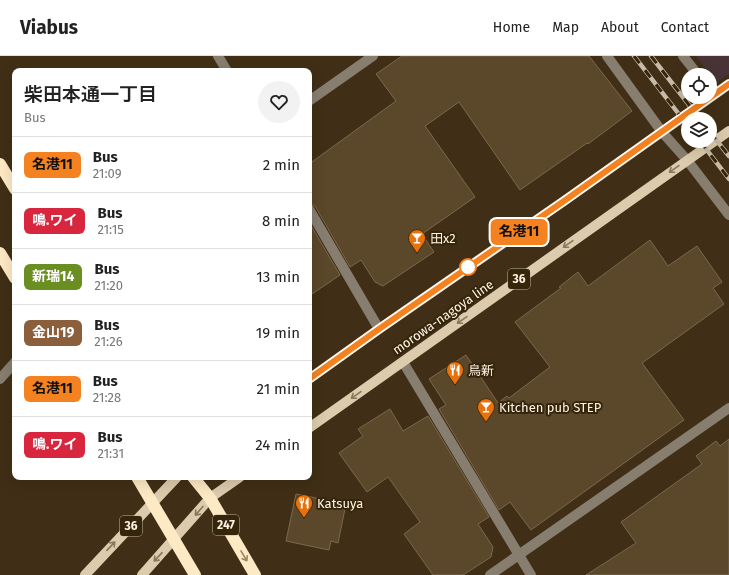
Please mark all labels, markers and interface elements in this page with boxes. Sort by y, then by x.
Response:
text: Viabus [20,16,78,39]
text: Home [493,19,530,36]
text: Map [552,19,579,36]
text: About [601,19,639,36]
text: Contact [661,19,709,36]
map controls [681,68,717,148]
button: locate [681,68,717,104]
button: heart [258,81,300,123]
text: 柴田本通一丁目 [24,83,157,106]
text: Bus [24,110,46,125]
button: layers [681,112,717,148]
text: Bus [93,148,118,166]
text: 名港11 [32,156,73,173]
text: 2 min [263,156,300,174]
one-way arrow [669,165,680,173]
text: 21:09 [93,166,122,181]
text: Bus [97,204,122,222]
text: 鳴.ワイ [32,212,77,229]
text: 8 min [262,212,300,230]
line badge: 名港11 [491,219,547,245]
text: 21:15 [97,222,124,237]
text: 名港11 [499,223,539,240]
bar icon: 田x2 [407,228,427,253]
place label: 田x2 [430,231,456,246]
one-way arrow [563,240,574,248]
unlabelled marker [459,258,477,276]
text: Bus [94,260,120,278]
text: 新瑞14 [32,268,74,285]
text: 13 min [256,268,300,286]
road number: 36 [508,269,530,289]
street label: morowa-nagoya line [390,276,496,358]
text: 21:20 [94,278,123,293]
one-way arrow [457,315,468,324]
text: Bus [94,316,119,334]
text: 金山19 [32,324,74,341]
text: 19 min [256,324,300,342]
text: 21:26 [94,334,123,349]
restaurant icon: 鳥新 [445,360,465,385]
place label: 鳥新 [468,363,494,378]
text: Bus [93,372,118,390]
text: 名港11 [32,380,73,397]
text: 21 min [257,380,300,398]
text: 21:28 [93,390,121,405]
one-way arrow [351,391,362,399]
bar icon: Kitchen pub STEP [476,397,496,422]
place label: Kitchen pub STEP [499,400,602,415]
text: Bus [97,428,122,446]
text: 鳴.ワイ [32,436,77,453]
text: 24 min [255,436,300,454]
text: 21:31 [97,446,124,461]
restaurant icon: Katsuya [294,493,314,518]
place label: Katsuya [317,496,363,511]
one-way arrow [195,505,204,516]
road number: 247 [213,515,239,535]
road number: 36 [120,516,142,536]
one-way arrow [107,541,116,552]
one-way arrow [241,550,249,562]
one-way arrow [153,552,163,562]

